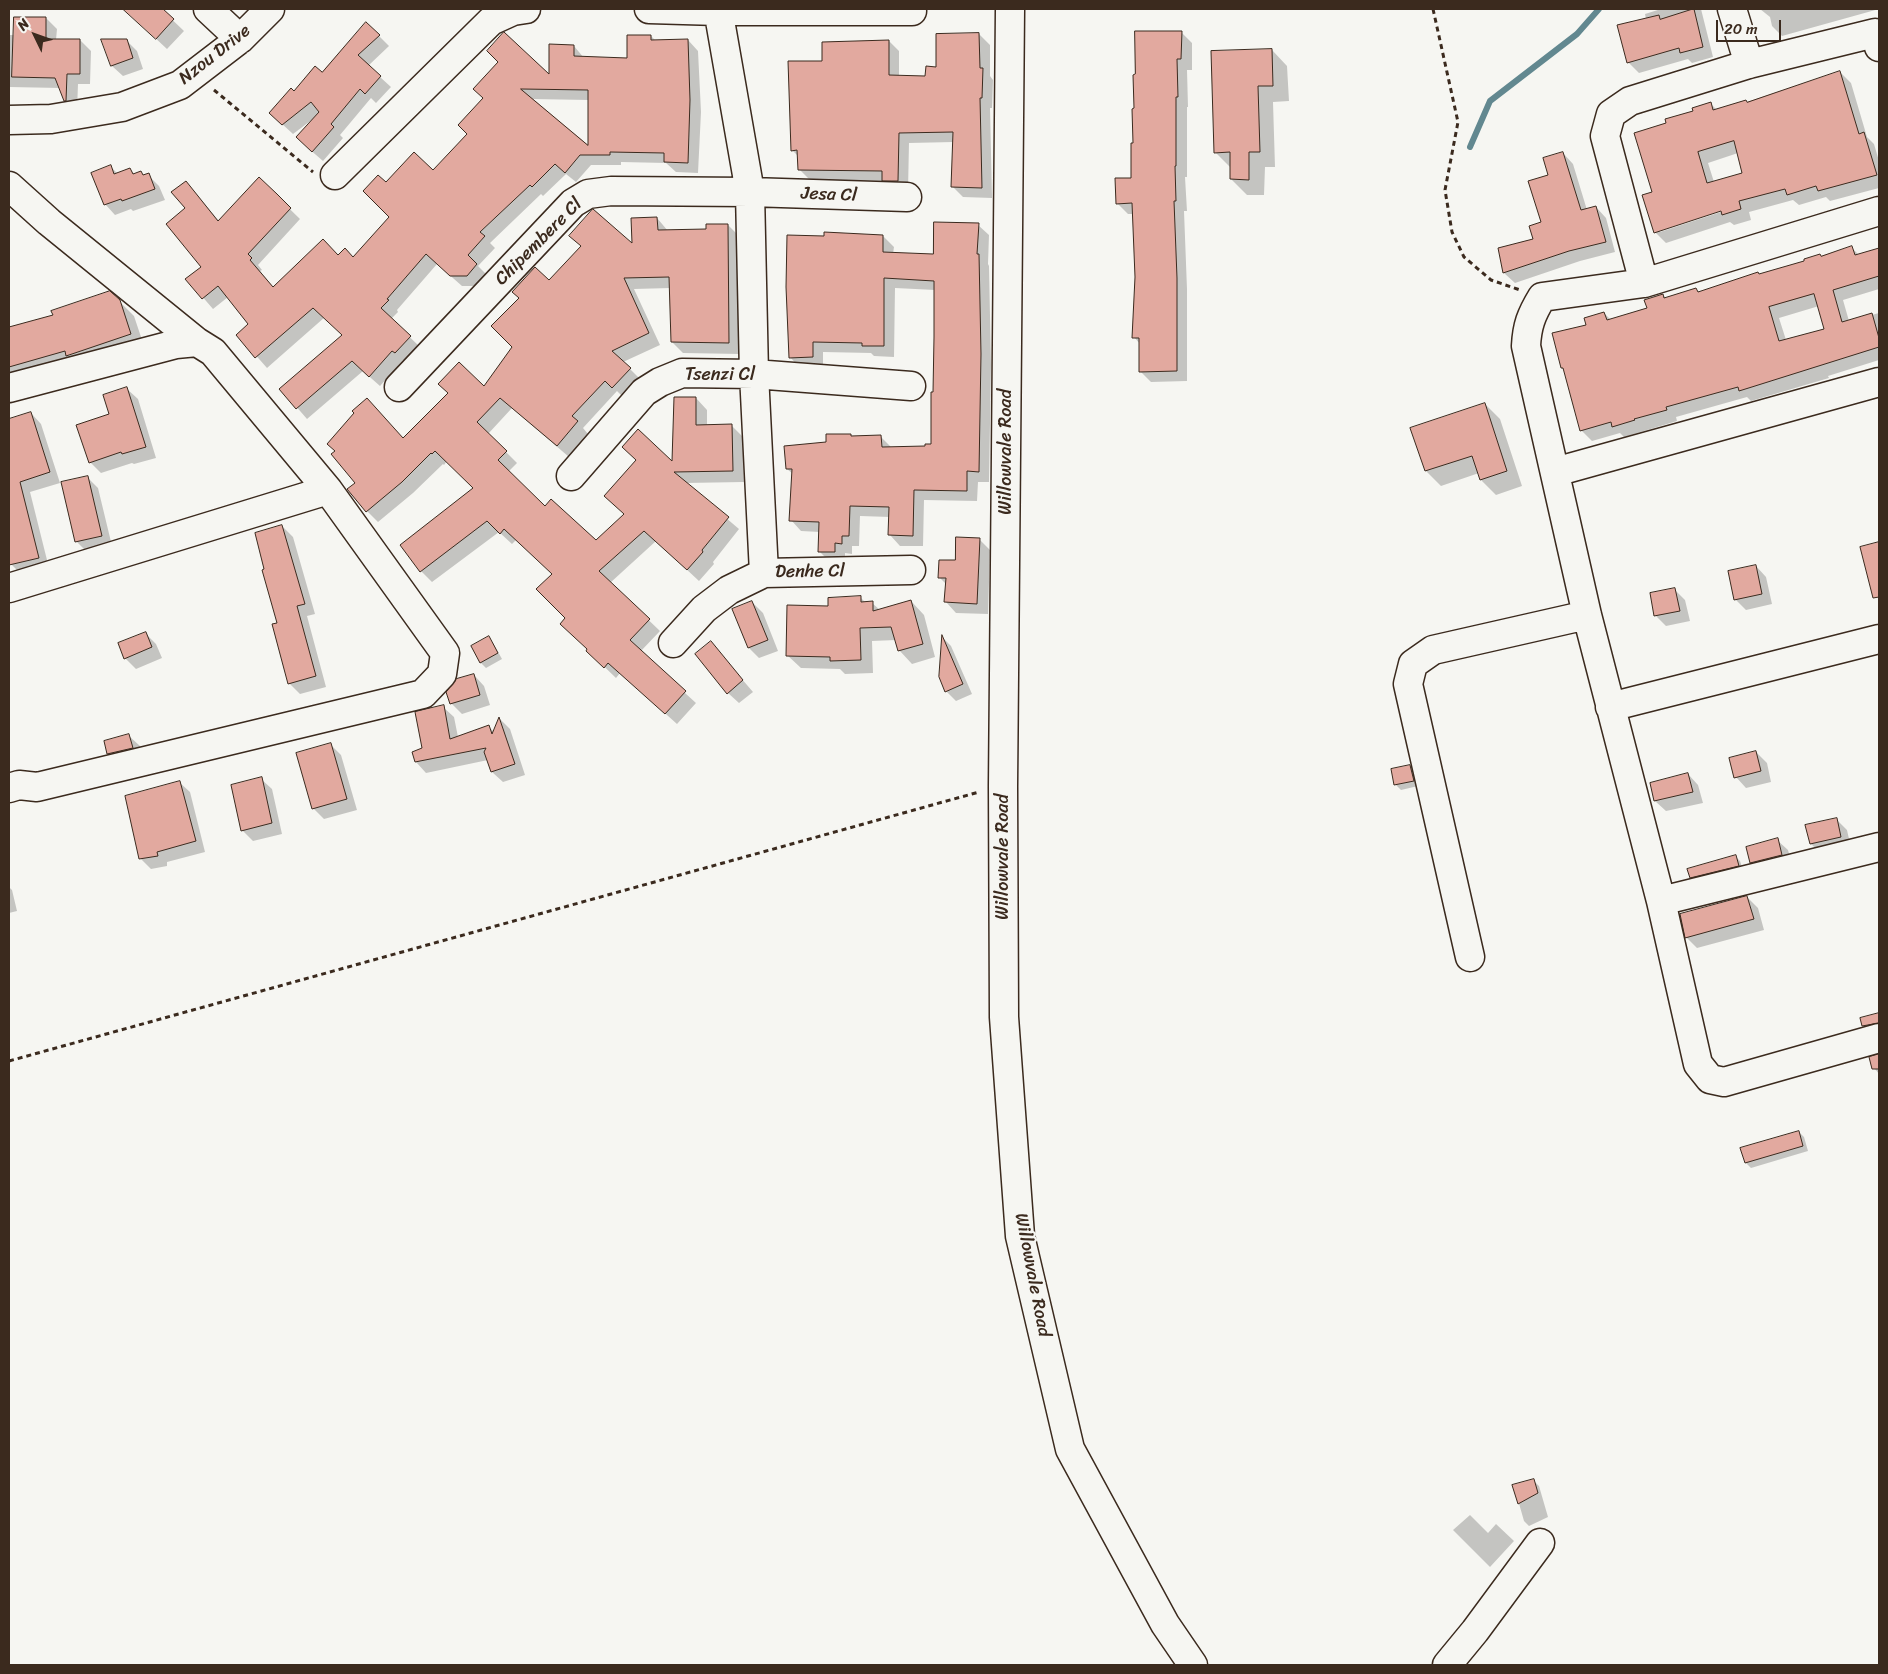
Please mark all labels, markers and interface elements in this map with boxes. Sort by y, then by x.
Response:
north arrow [10,10,60,60]
scale bar [1718,10,1783,42]
text: N [11,13,36,37]
text: 20 m [1724,16,1758,42]
street label: Nzou Drive [175,20,255,90]
street label: Jesa Cl [801,183,857,207]
street label: Chipembere Cl [491,194,587,290]
street label: Tsenzi Cl [685,364,755,386]
street label: Willowvale Road [995,389,1017,515]
street label: Denhe Cl [775,561,845,583]
street label: Willowvale Road [992,794,1014,920]
street label: Willowvale Road [1009,1211,1055,1339]

